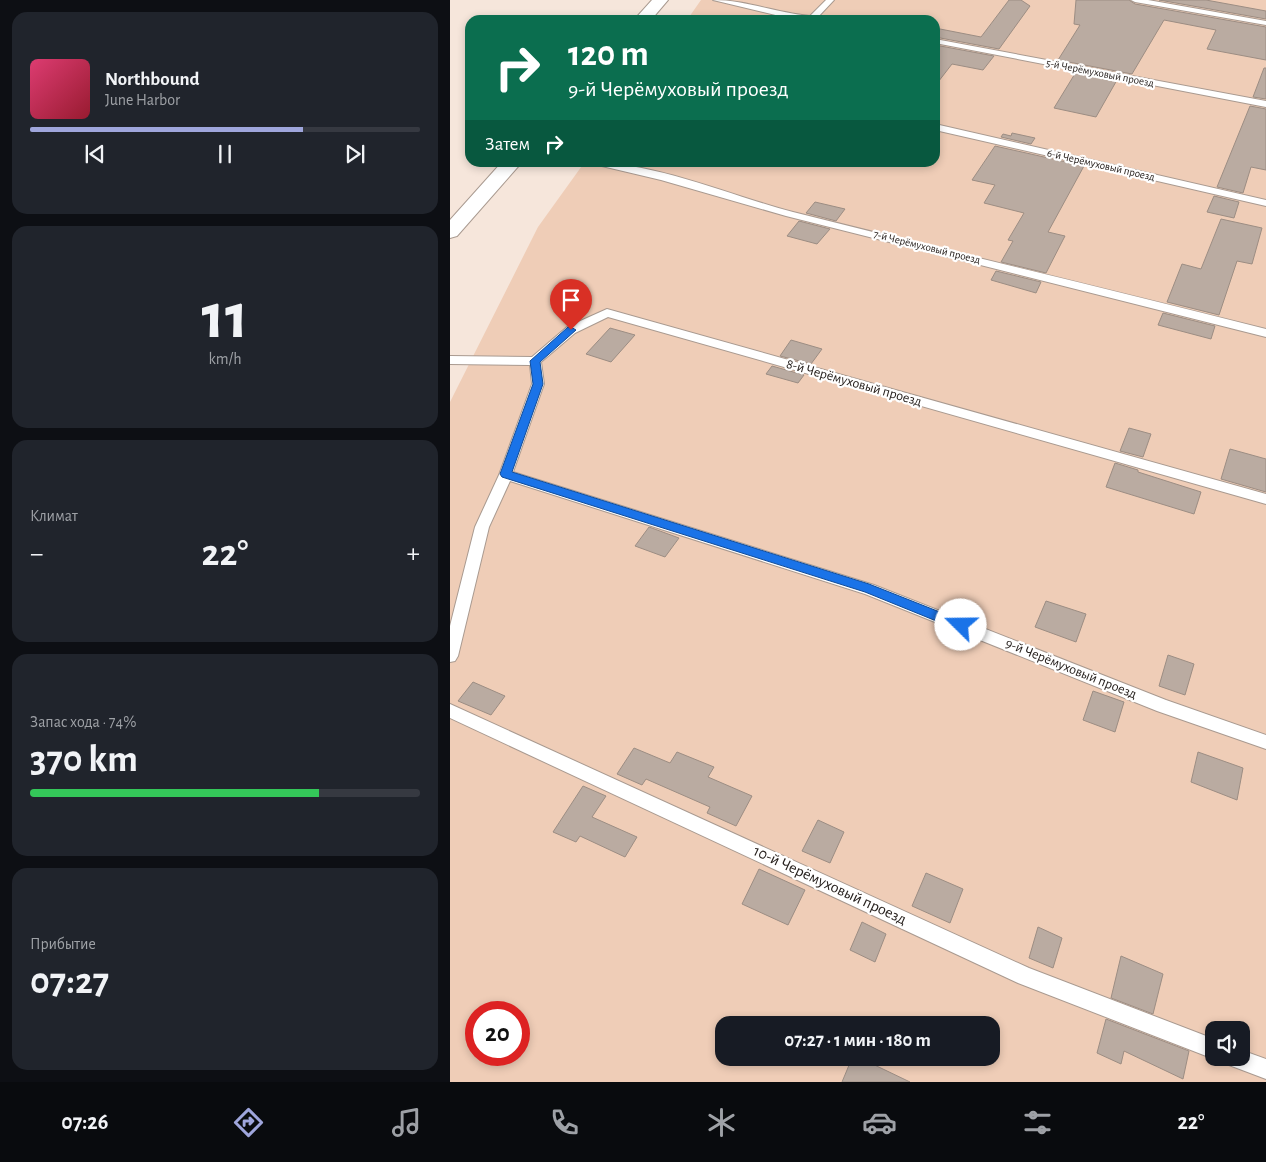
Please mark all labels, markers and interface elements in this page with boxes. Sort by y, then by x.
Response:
icon: right [485,35,550,100]
text: 120 m [568,37,649,72]
street label: 5-й Черёмуховый проезд [1045,57,1155,89]
text: Northbound [105,70,200,89]
text: 9-й Черёмуховый проезд [568,78,789,100]
text: June Harbor [105,92,180,108]
icon: right [540,130,568,158]
text: Затем [485,135,530,154]
icon: previous [81,140,109,168]
icon: pause [211,140,239,168]
icon: next [341,140,369,168]
street label: 6-й Черёмуховый проезд [1046,147,1156,183]
street label: 7-й Черёмуховый проезд [872,228,982,266]
pin [550,279,592,330]
text: 11 [202,285,248,350]
icon: arrive [557,286,585,314]
text: km/h [208,351,242,367]
street label: 8-й Черёмуховый проезд [785,357,923,409]
text: Климат [30,508,78,524]
text: 22° [202,535,248,573]
text: − [30,540,43,568]
text: + [407,540,420,568]
position arrow [934,598,986,650]
street label: 9-й Черёмуховый проезд [1003,636,1139,702]
text: Запас хода · 74% [30,714,136,730]
text: 370 km [30,741,138,779]
street label: 10-й Черёмуховый проезд [751,842,909,928]
text: Прибытие [30,936,96,952]
text: 07:27 [30,963,109,1001]
speed limit sign: 20 [465,1001,530,1066]
map controls [1205,1021,1250,1066]
button: sound [1205,1021,1250,1066]
text: 07:27 · 1 мин · 180 m [784,1031,931,1050]
icon: directions [231,1105,266,1140]
icon: music [389,1105,424,1140]
icon: phone [547,1105,582,1140]
icon: climate [704,1105,739,1140]
icon: car [862,1105,897,1140]
icon: filters [1020,1105,1055,1140]
text: 07:26 [61,1111,108,1133]
text: 22° [1177,1111,1205,1133]

